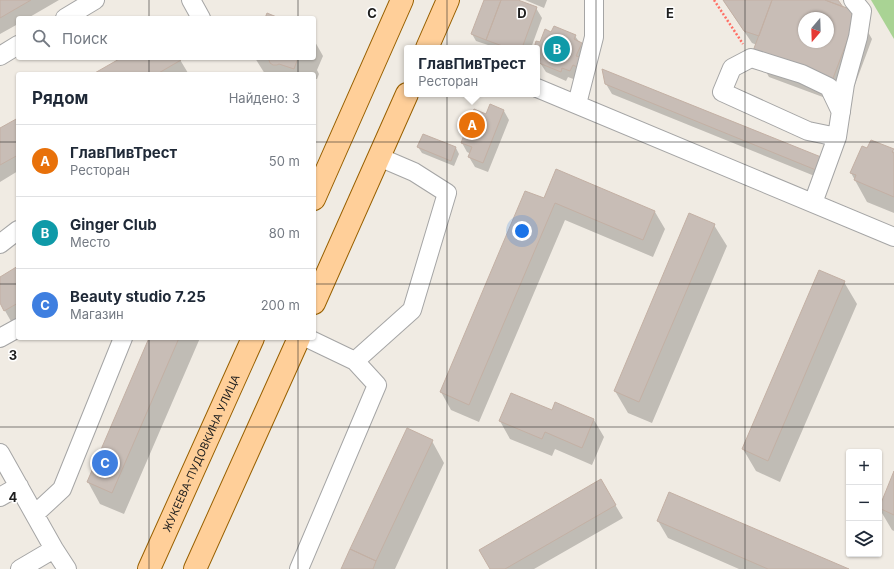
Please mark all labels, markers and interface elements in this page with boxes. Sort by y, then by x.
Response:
text: C [367,5,377,21]
text: D [517,5,527,21]
text: E [666,5,674,21]
north arrow [798,12,834,48]
search box [16,16,316,60]
icon: search [30,27,52,49]
text: Поиск [62,29,108,48]
pin: B [544,34,570,64]
popup [404,45,540,97]
text: ГлавПивТрест [418,54,526,73]
text: Ресторан [418,73,478,89]
text: Рядом [32,88,88,108]
text: Найдено: 3 [229,90,300,106]
pin: A [459,110,485,140]
text: ГлавПивТрест [70,143,177,162]
text: A [40,153,50,169]
text: 50 m [269,153,300,169]
text: Ресторан [70,162,130,178]
text: Ginger Club [70,215,157,234]
your location [512,221,532,241]
text: B [41,225,49,241]
text: 80 m [269,225,300,241]
text: Место [70,234,110,250]
text: Beauty studio 7.25 [70,287,206,306]
text: C [40,297,50,313]
text: 200 m [261,297,300,313]
text: Магазин [70,306,124,322]
text: 3 [9,347,17,363]
street label: ЖУКЕЕВА-ПУДОВКИНА УЛИЦА [160,372,243,534]
pin: C [92,448,118,478]
map controls [846,449,882,557]
button: + [846,449,882,485]
button: − [846,485,882,521]
text: 4 [9,489,18,505]
button: layers [846,521,882,557]

